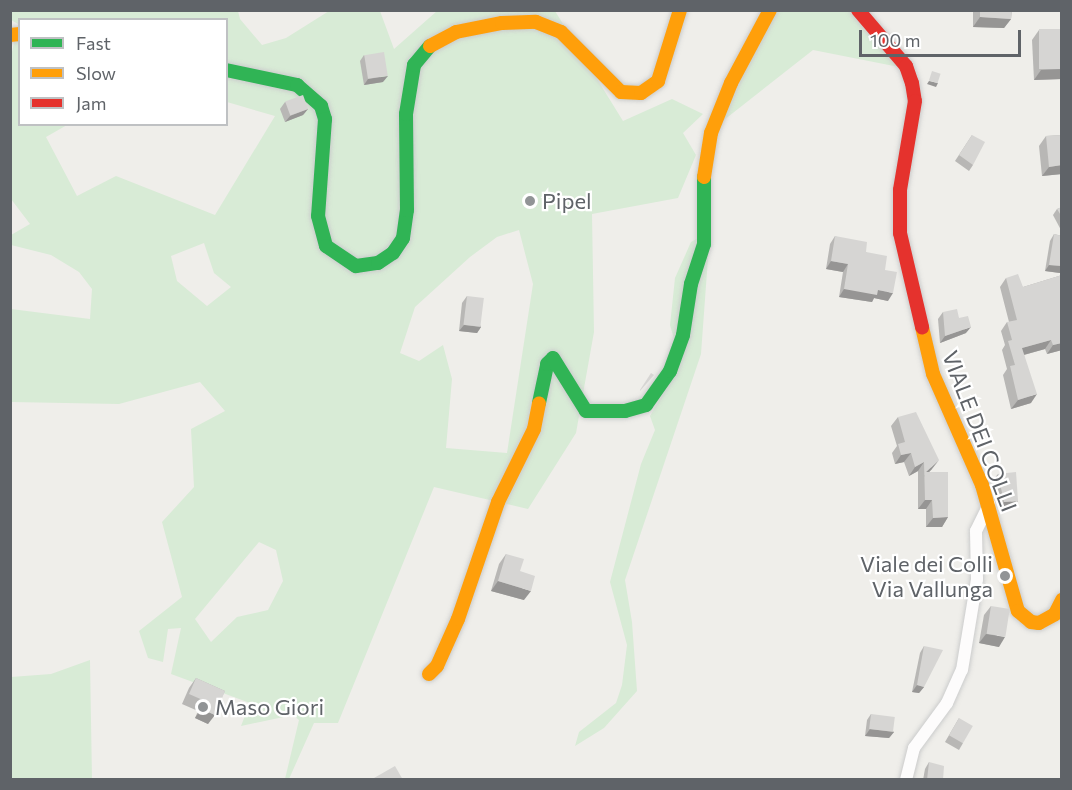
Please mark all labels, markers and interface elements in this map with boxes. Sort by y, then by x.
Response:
legend [18,18,228,126]
scale bar [862,18,1024,56]
text: 100 m [870,29,920,51]
text: Fast [76,32,111,54]
text: Slow [76,62,116,84]
text: Jam [76,92,106,114]
place label: Pipel [542,188,592,214]
marker: Pipel [523,194,537,208]
street label: VIALE DEI COLLI [937,347,1023,515]
place label: Viale dei Colli Via Vallunga [860,550,993,602]
marker: Viale dei Colli Via Vallunga [998,569,1012,583]
place label: Maso Giori [215,694,324,720]
marker: Maso Giori [196,700,210,714]

